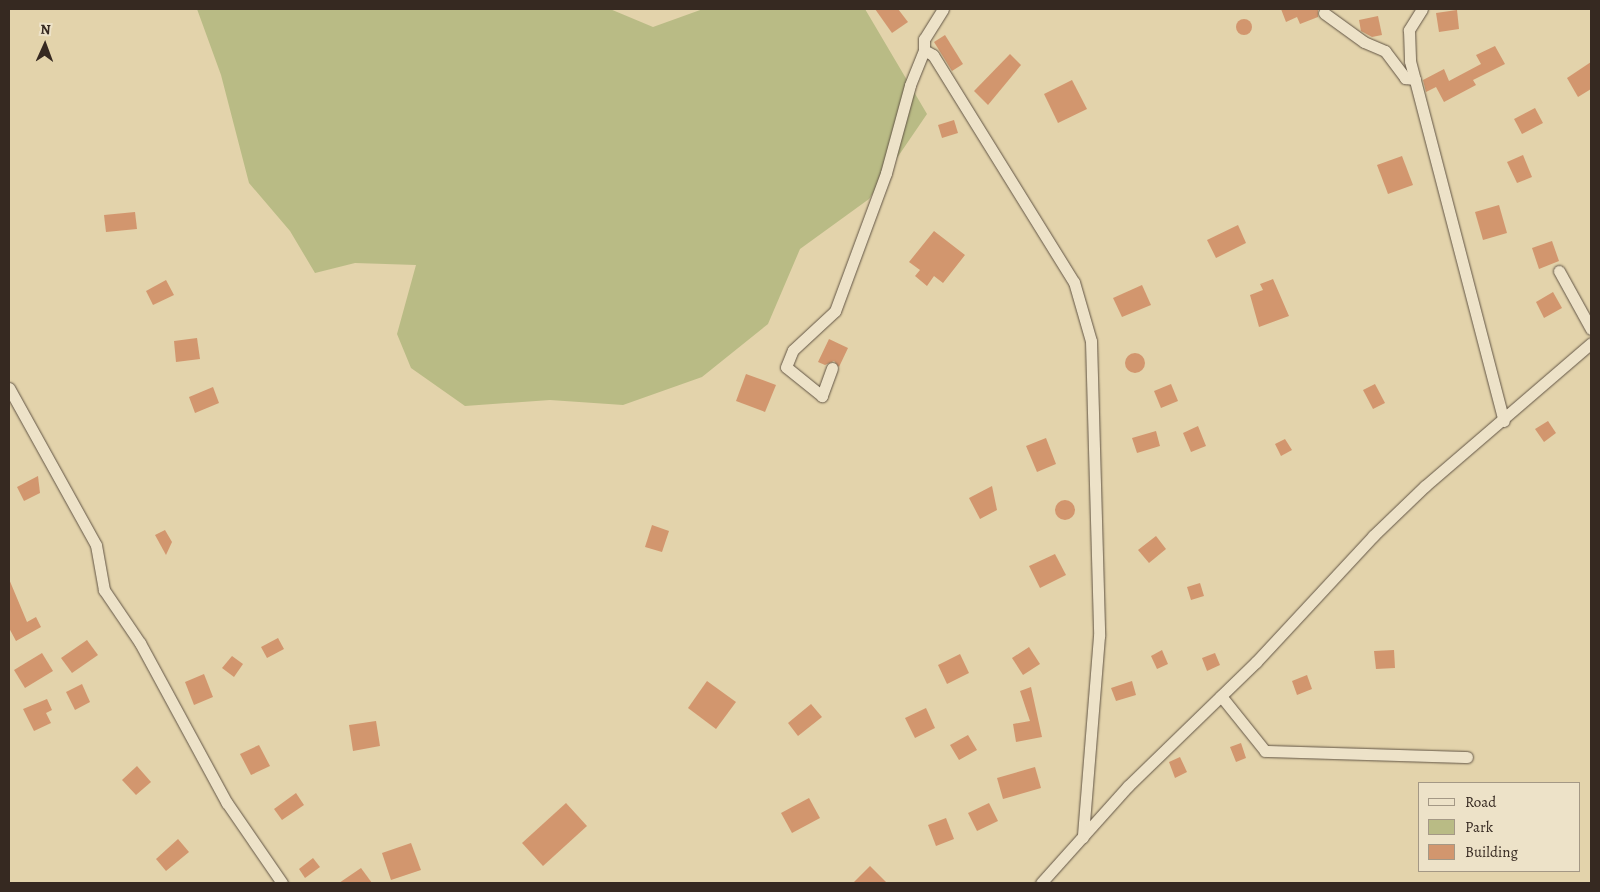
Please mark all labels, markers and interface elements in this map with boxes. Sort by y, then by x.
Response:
north arrow [20,20,70,70]
text: N [40,20,51,39]
legend [1418,782,1580,872]
text: Road [1465,792,1496,812]
text: Park [1465,817,1493,837]
text: Building [1465,842,1518,862]

